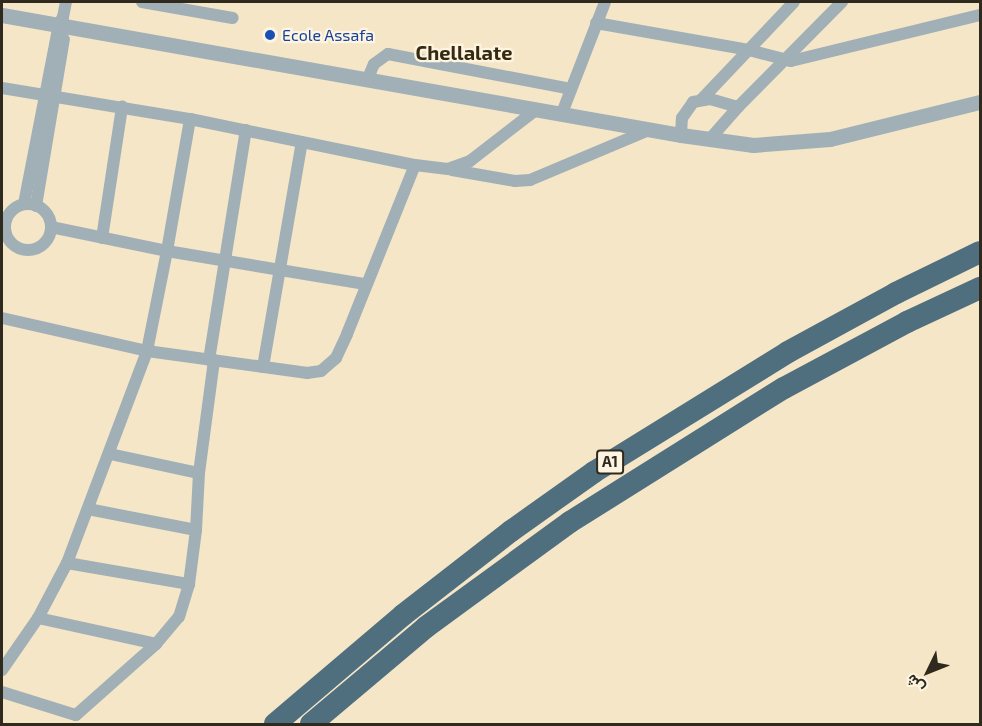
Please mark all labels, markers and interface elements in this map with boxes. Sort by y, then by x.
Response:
place label: Ecole Assafa [282,25,375,45]
marker: Ecole Assafa [263,28,277,42]
district label: Chellalate [415,40,513,64]
road number: A1 [595,450,625,474]
north arrow [898,642,958,702]
text: ش [901,671,928,698]

